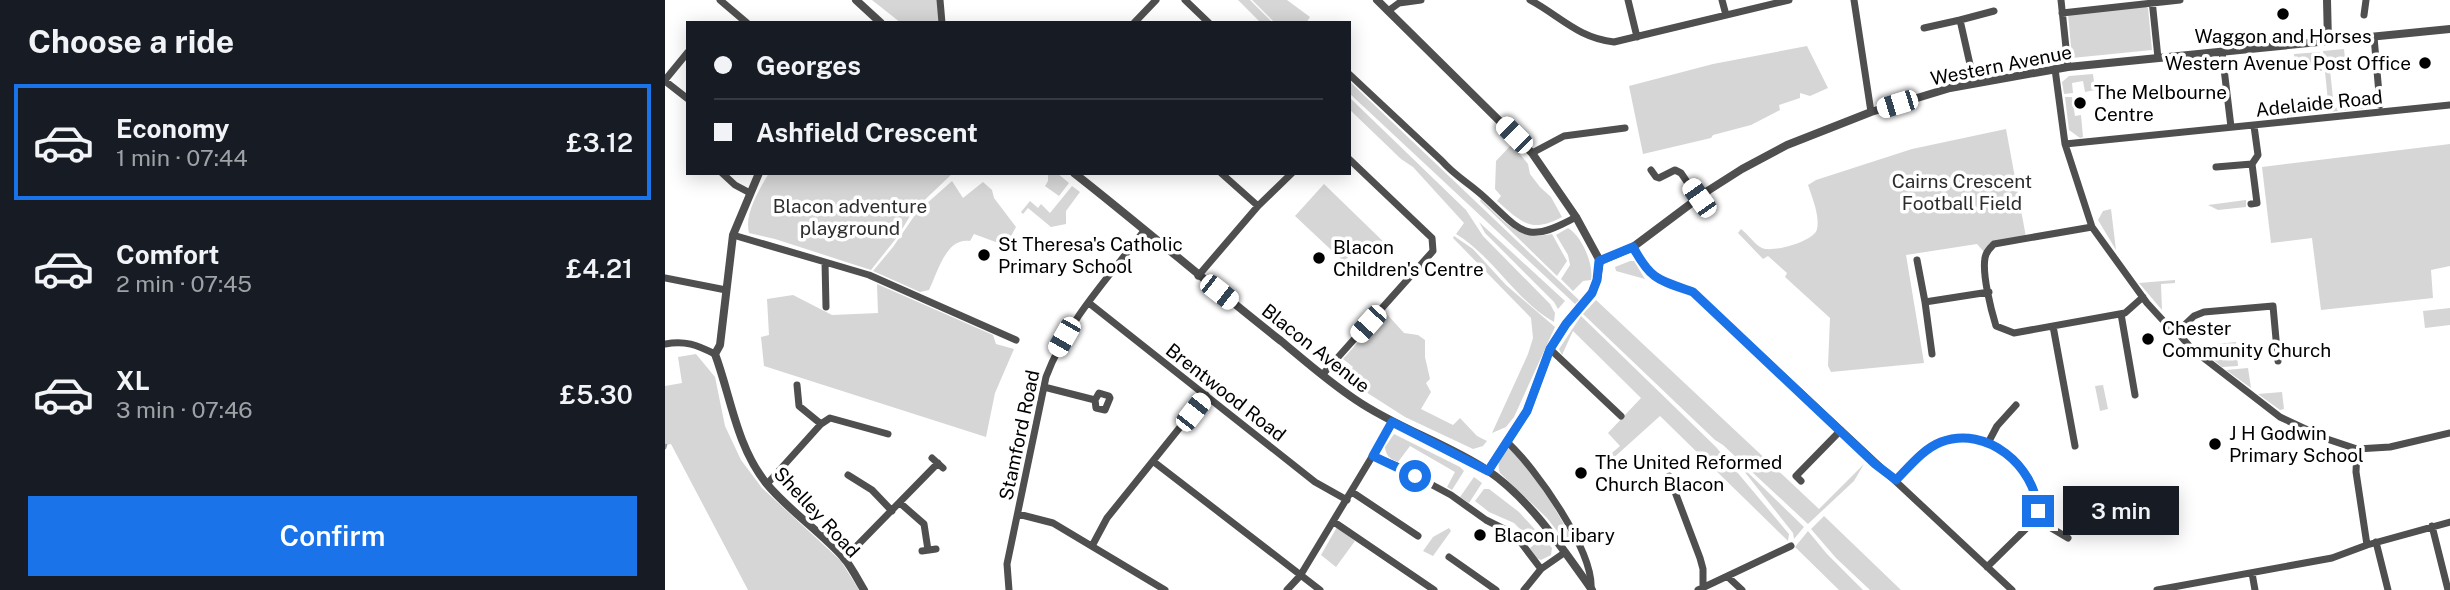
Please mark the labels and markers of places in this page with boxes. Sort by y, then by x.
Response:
marker: Waggon and Horses [2275,6,2291,22]
place label: Waggon and Horses [2194,25,2372,47]
place label: Western Avenue Post Office [2165,52,2411,74]
marker: Western Avenue Post Office [2417,55,2433,71]
place label: The Melbourne Centre [2094,81,2227,125]
marker: The Melbourne Centre [2072,95,2088,111]
place label: St Theresa's Catholic Primary School [998,233,1183,277]
place label: Blacon Children's Centre [1333,236,1484,280]
marker: St Theresa's Catholic Primary School [976,247,992,263]
marker: Blacon Children's Centre [1311,250,1327,266]
place label: Chester Community Church [2162,317,2331,361]
marker: Chester Community Church [2140,331,2156,347]
place label: J H Godwin Primary School [2229,422,2364,466]
marker: J H Godwin Primary School [2207,436,2223,452]
place label: The United Reformed Church Blacon [1595,451,1782,495]
marker: The United Reformed Church Blacon [1573,465,1589,481]
place label: Blacon Libary [1494,524,1615,546]
marker: Blacon Libary [1472,527,1488,543]

